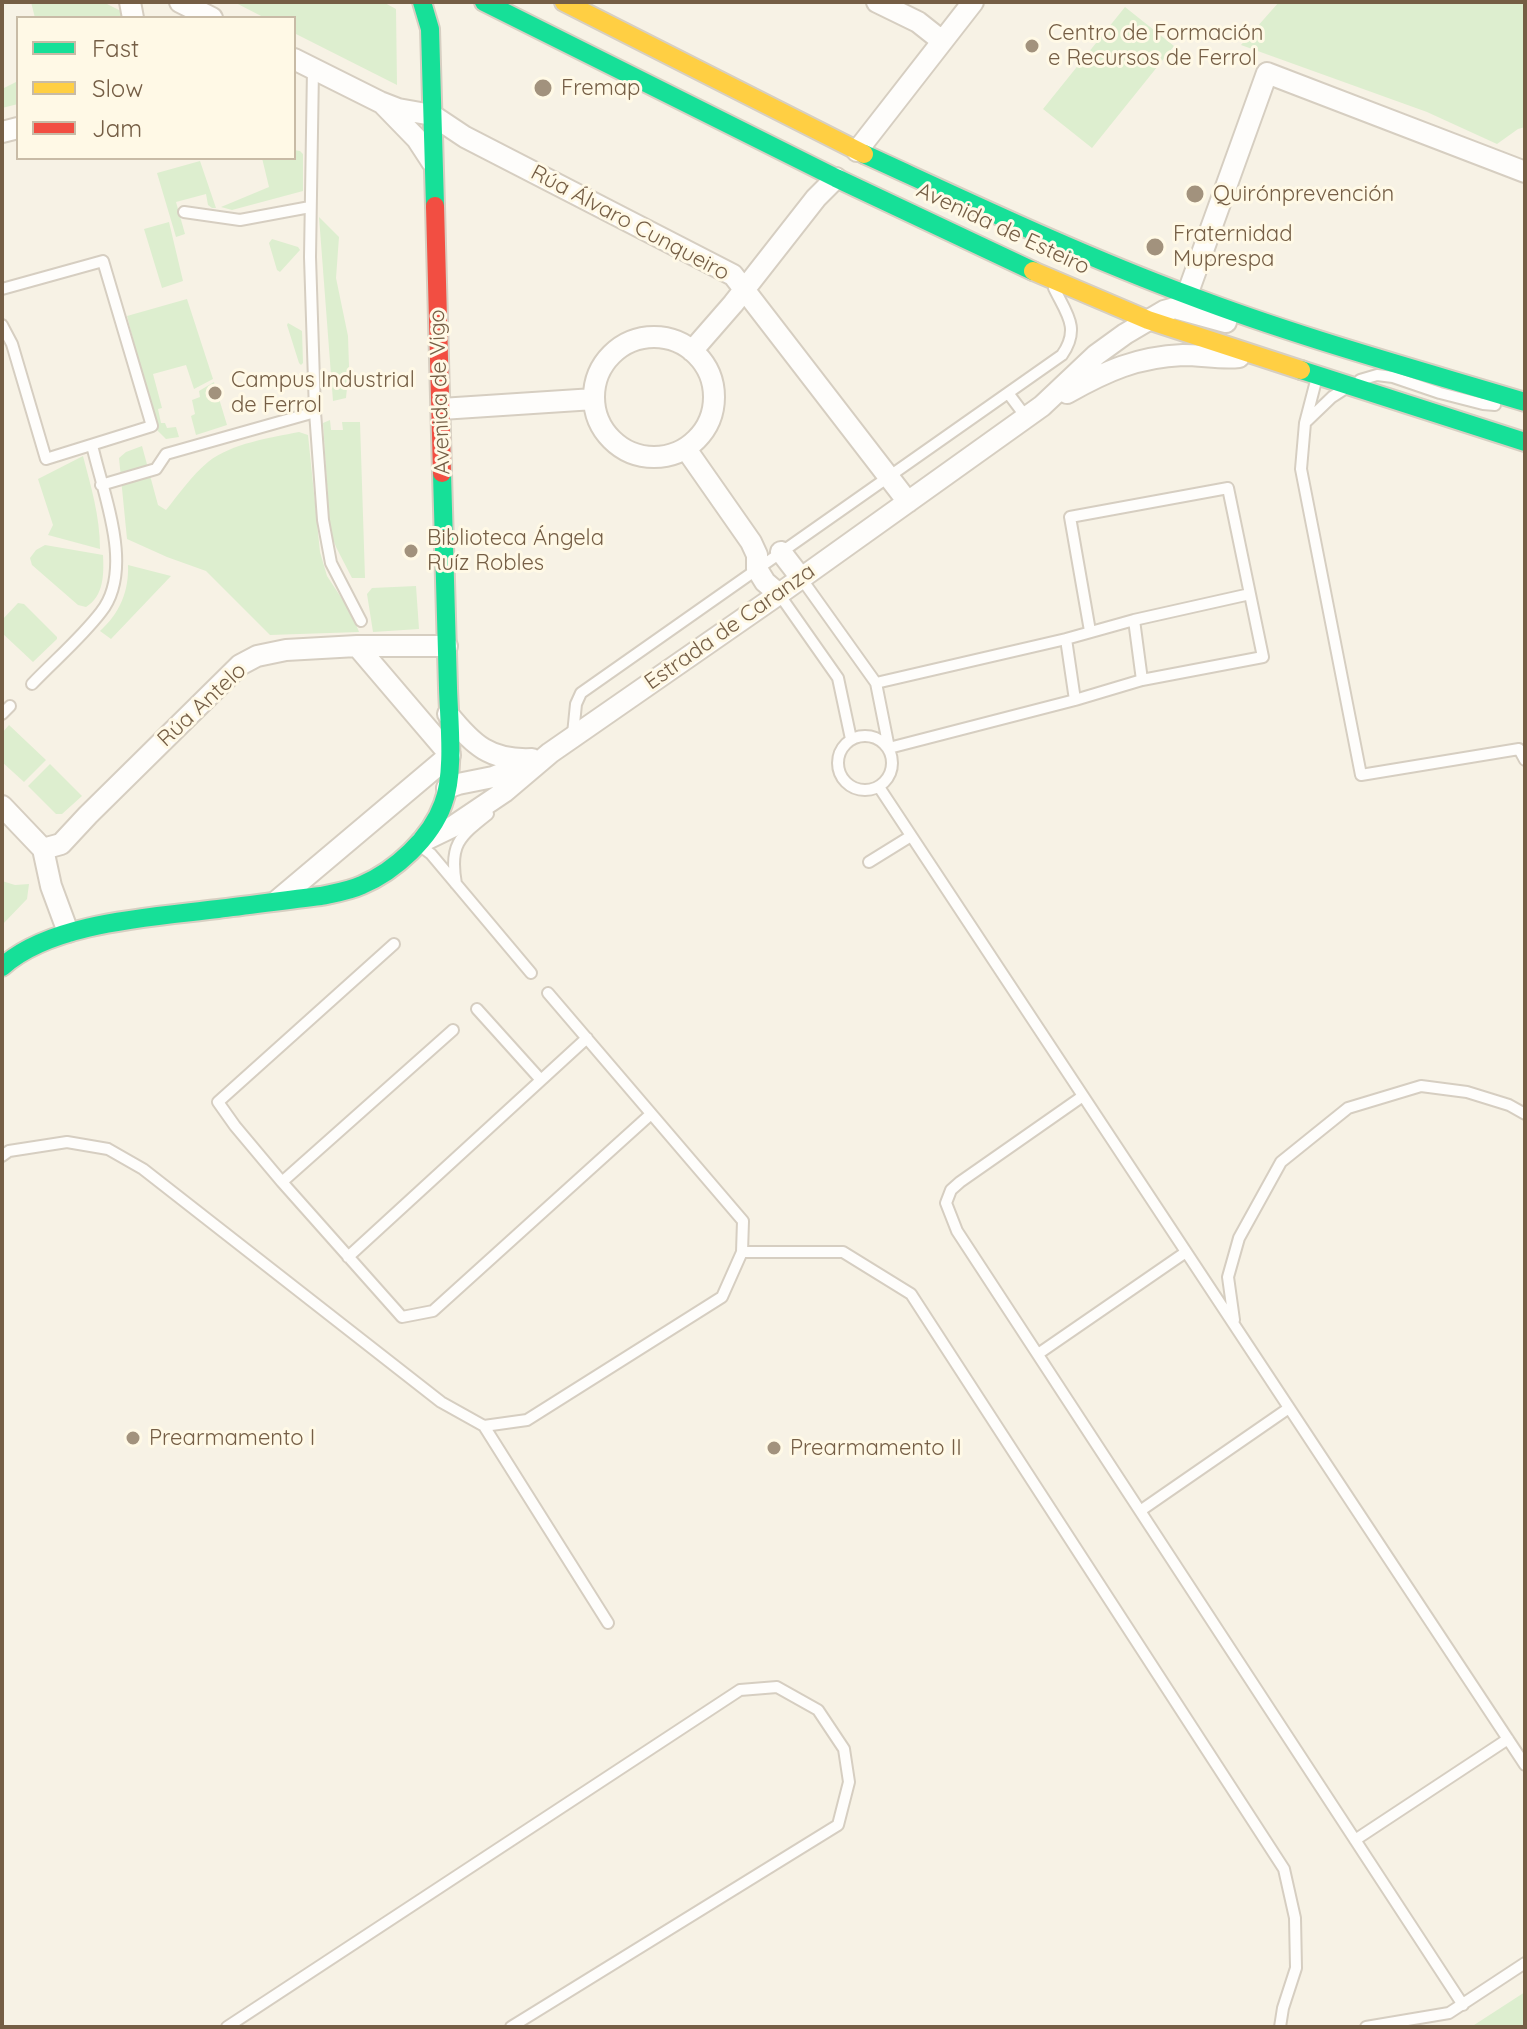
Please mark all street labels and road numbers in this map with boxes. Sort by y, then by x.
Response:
street label: Rúa Álvaro Cunqueiro [526,159,734,287]
street label: Avenida de Esteiro [912,177,1094,281]
street label: Avenida de Vigo [424,309,456,475]
street label: Estrada de Caranza [640,558,820,696]
street label: Rúa Antelo [152,657,252,753]

